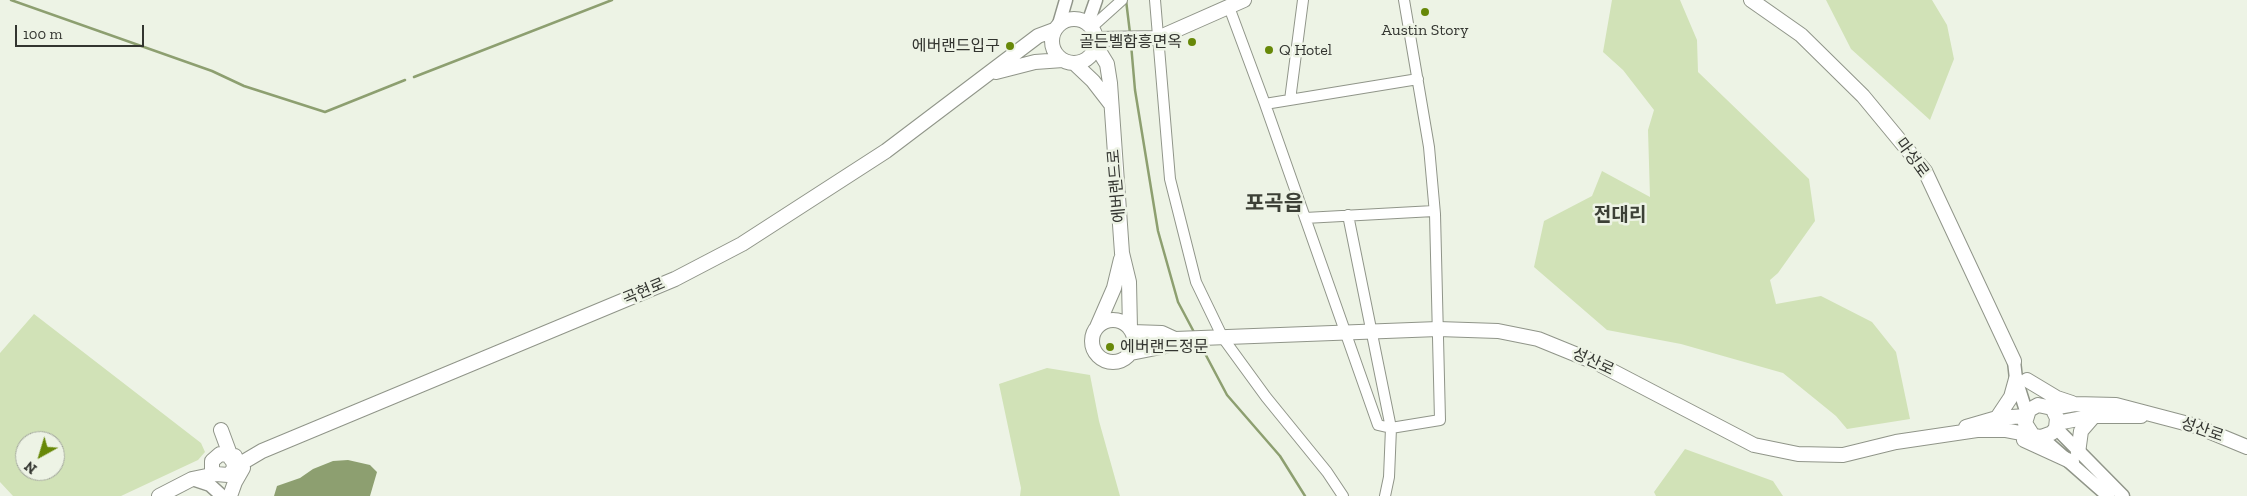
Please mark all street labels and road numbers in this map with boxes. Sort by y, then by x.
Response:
street label: 마성로 [1891,134,1933,182]
street label: 에버랜드로 [1104,149,1130,223]
street label: 곡현로 [620,275,668,309]
street label: 성산로 [1569,344,1617,380]
street label: 성산로 [2178,414,2226,446]

